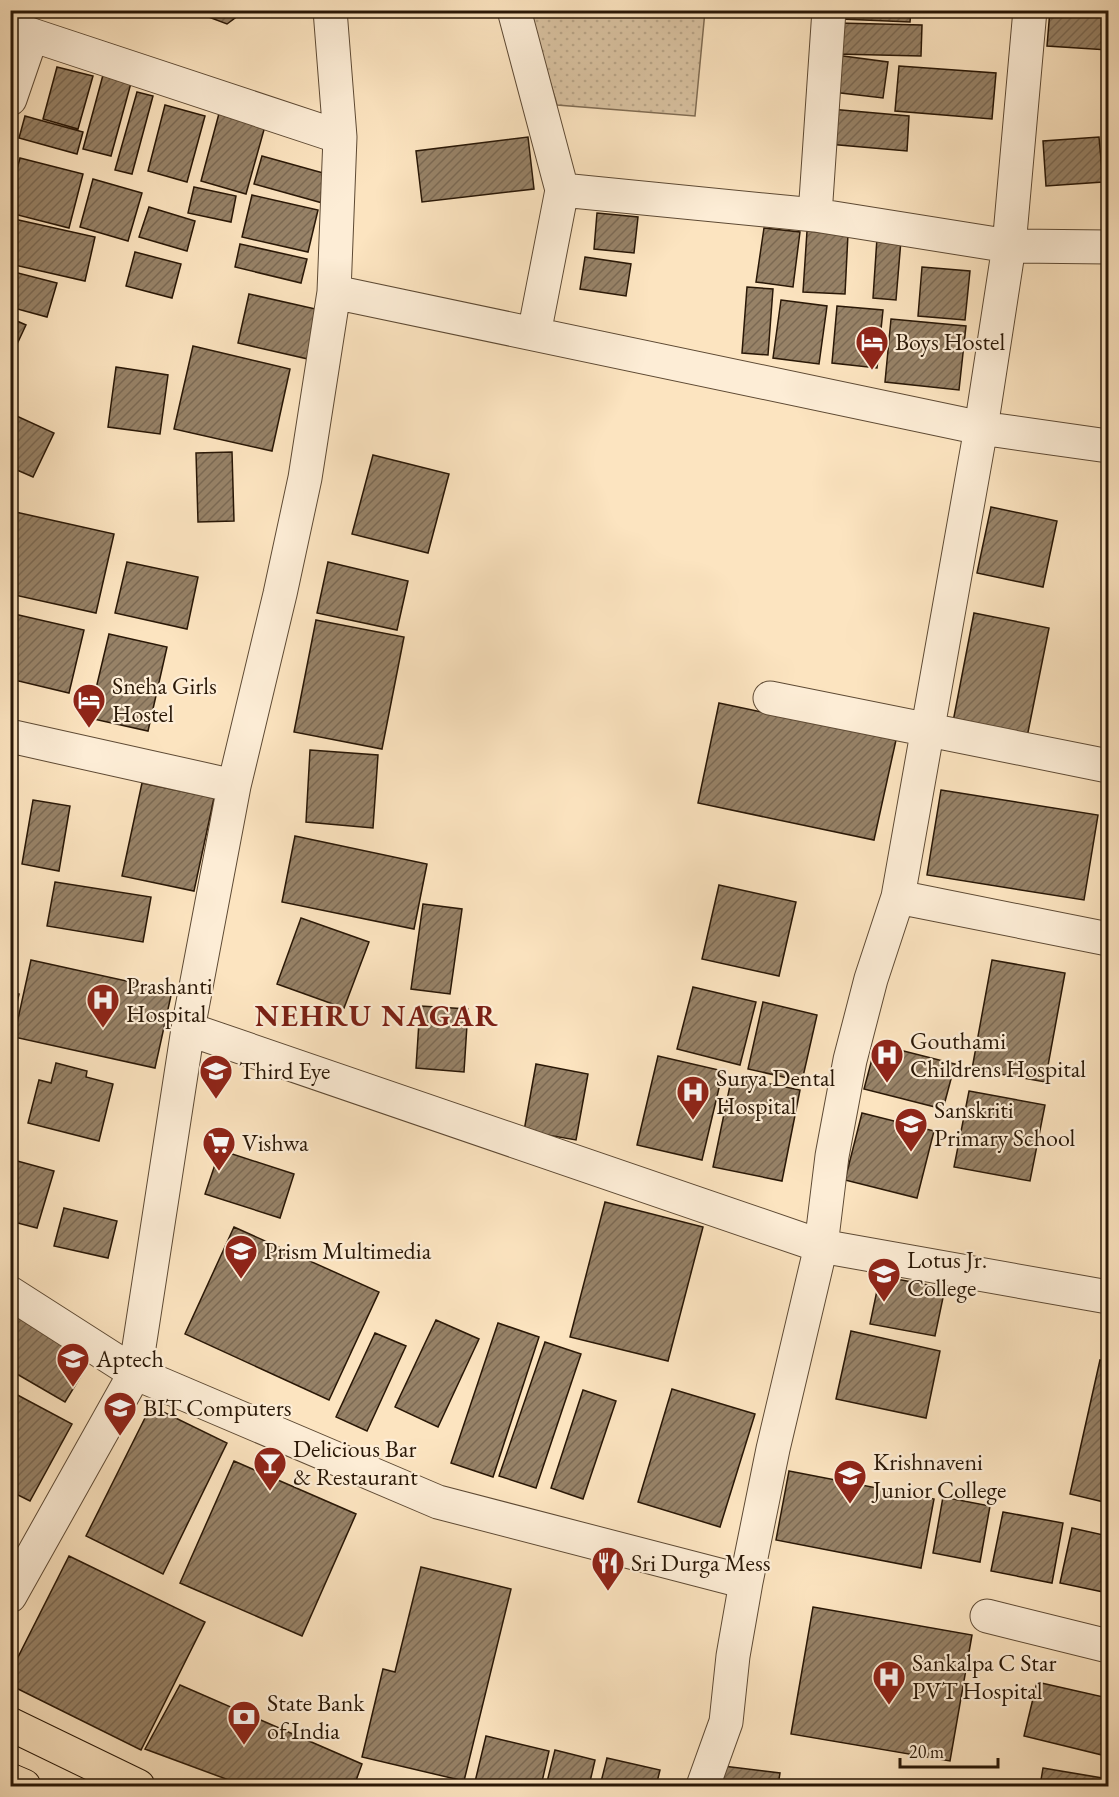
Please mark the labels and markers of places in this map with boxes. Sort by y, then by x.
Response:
hotel icon: Boys Hostel [854,324,890,371]
place label: Boys Hostel [895,326,1005,357]
place label: Sneha Girls Hostel [112,670,217,729]
hotel icon: Sneha Girls Hostel [71,682,107,729]
place label: Prashanti Hospital [126,970,213,1029]
hospital icon: Prashanti Hospital [85,982,121,1029]
place label: Gouthami Childrens Hospital [910,1025,1086,1084]
hospital icon: Gouthami Childrens Hospital [869,1037,905,1084]
school or university icon: Third Eye [198,1053,234,1100]
place label: Third Eye [239,1055,330,1086]
place label: Surya Dental Hospital [716,1062,836,1121]
hospital icon: Surya Dental Hospital [675,1074,711,1121]
place label: Sanskriti Primary School [934,1094,1075,1153]
school or university icon: Sanskriti Primary School [893,1106,929,1153]
supermarket icon: Vishwa [201,1125,237,1172]
place label: Vishwa [242,1127,309,1158]
school or university icon: Prism Multimedia [223,1233,259,1280]
place label: Prism Multimedia [264,1235,432,1266]
place label: Lotus Jr. College [907,1244,987,1303]
school or university icon: Lotus Jr. College [866,1256,902,1303]
school or university icon: Aptech [55,1341,91,1388]
place label: Aptech [95,1343,164,1374]
school or university icon: BIT Computers [102,1390,138,1437]
place label: BIT Computers [143,1392,292,1423]
place label: Delicious Bar & Restaurant [293,1433,418,1492]
bar icon: Delicious Bar & Restaurant [252,1445,288,1492]
place label: Krishnaveni Junior College [871,1446,1006,1505]
school or university icon: Krishnaveni Junior College [832,1458,868,1505]
restaurant icon: Sri Durga Mess [590,1545,626,1592]
place label: Sri Durga Mess [631,1547,770,1578]
place label: Sankalpa C Star PVT Hospital [912,1647,1056,1706]
hospital icon: Sankalpa C Star PVT Hospital [871,1659,907,1706]
place label: State Bank of India [267,1687,365,1746]
bank icon: State Bank of India [226,1699,262,1746]

